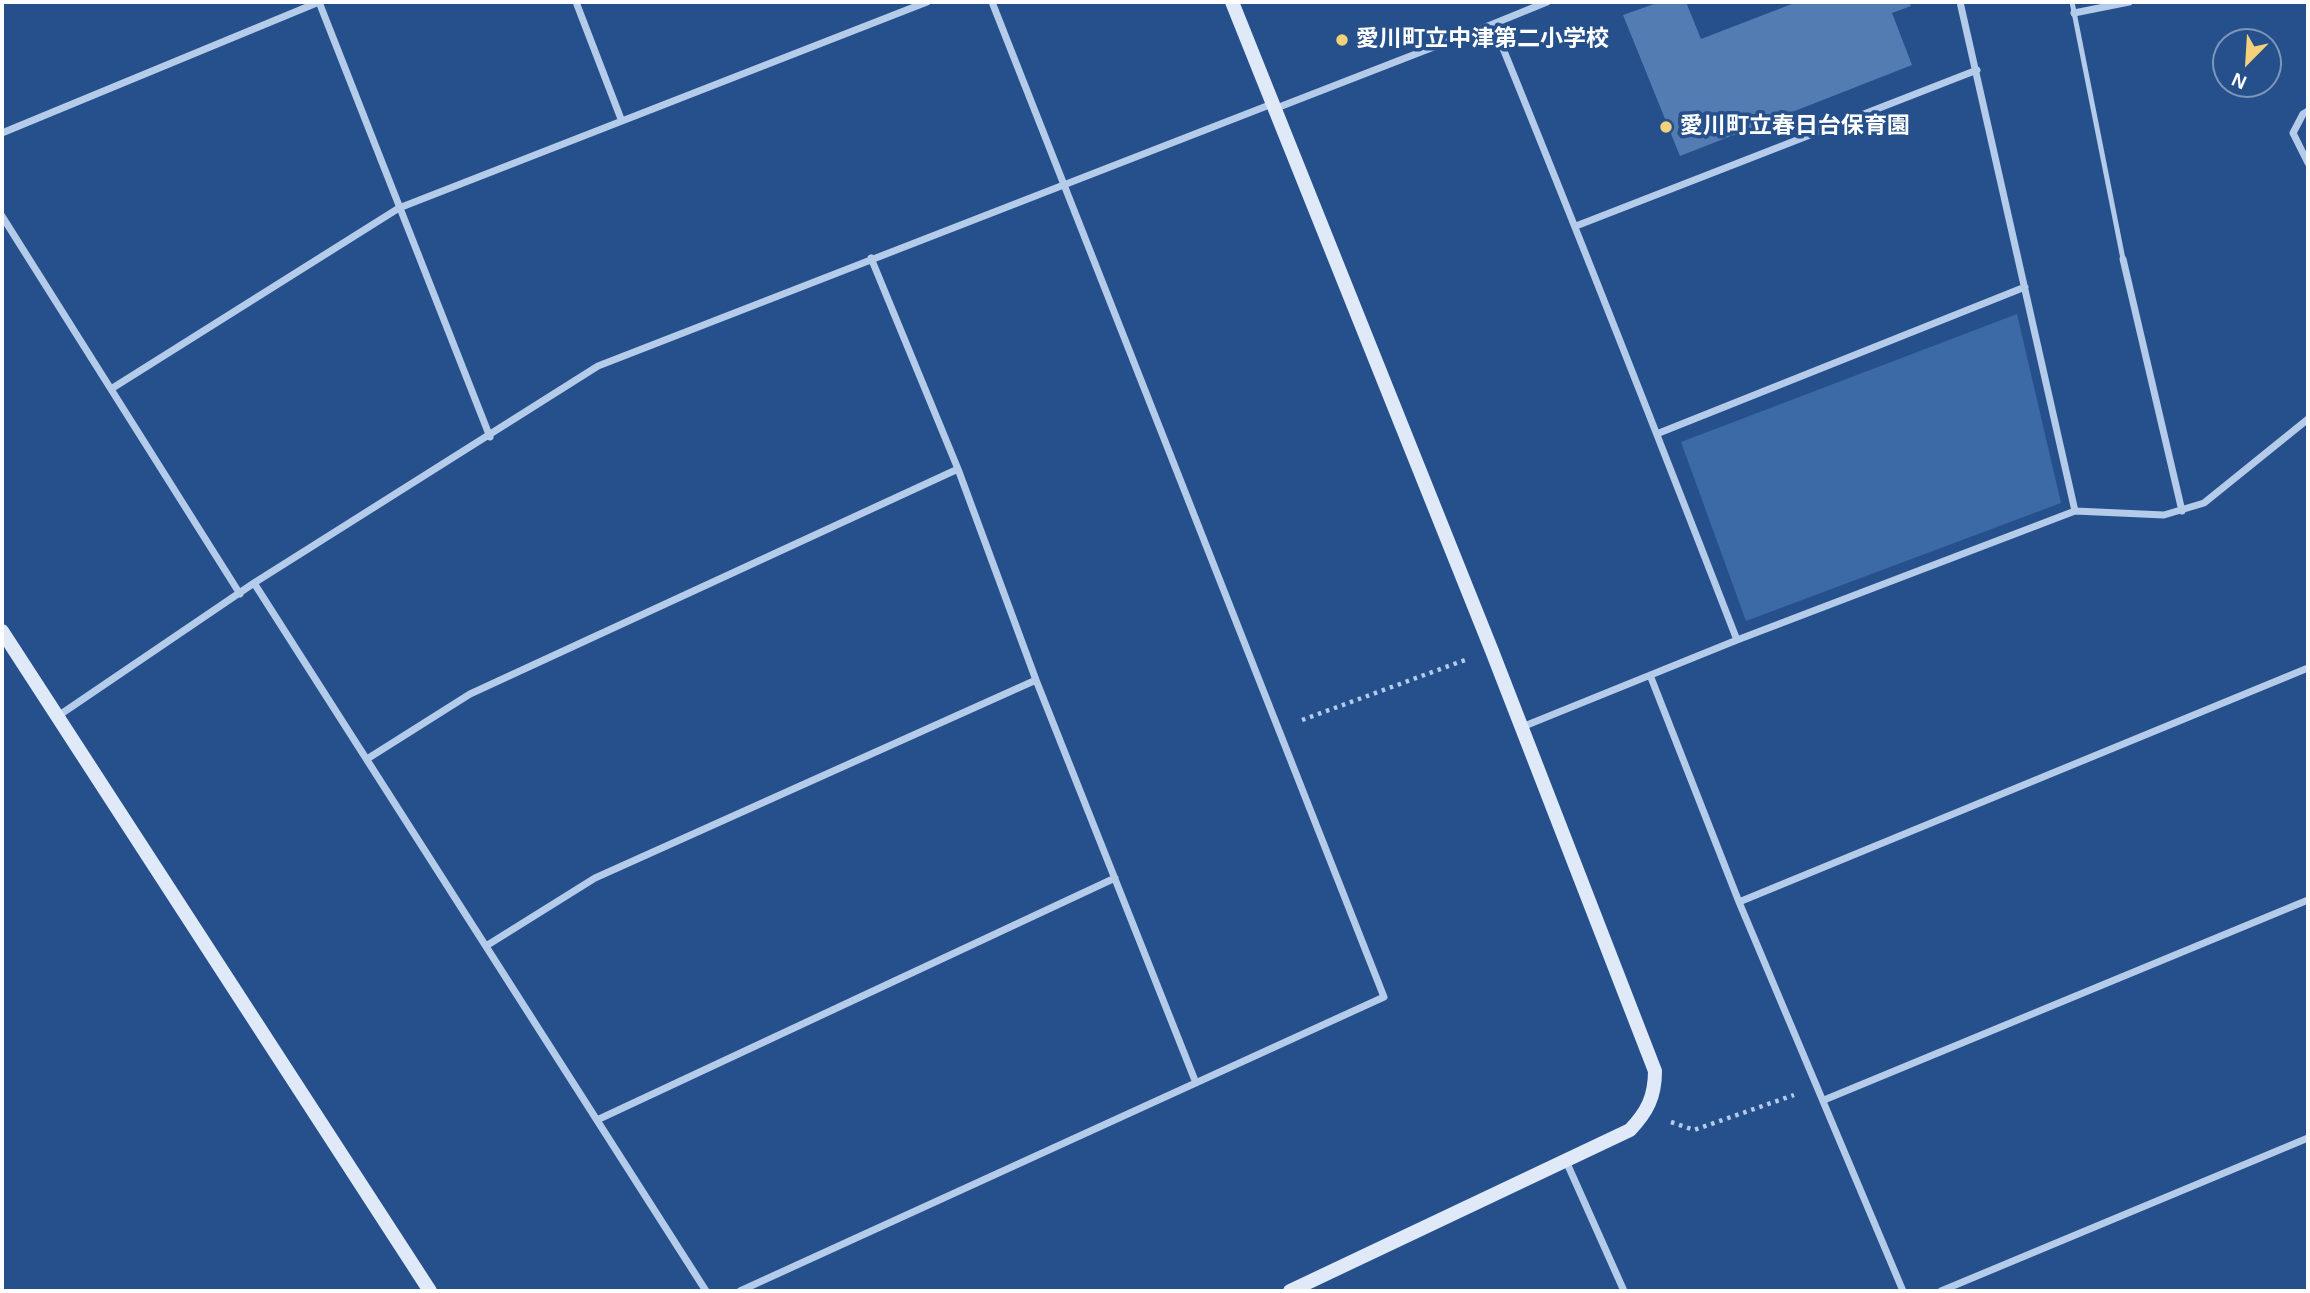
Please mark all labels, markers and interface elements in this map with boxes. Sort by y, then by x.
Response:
place label: 愛川町立中津第二小学校 [1356,26,1609,54]
north arrow [2212,28,2282,98]
marker: 愛川町立中津第二小学校 [1334,32,1350,48]
text: N [2229,68,2250,93]
place label: 愛川町立春日台保育園 [1680,113,1910,141]
marker: 愛川町立春日台保育園 [1658,119,1674,135]

